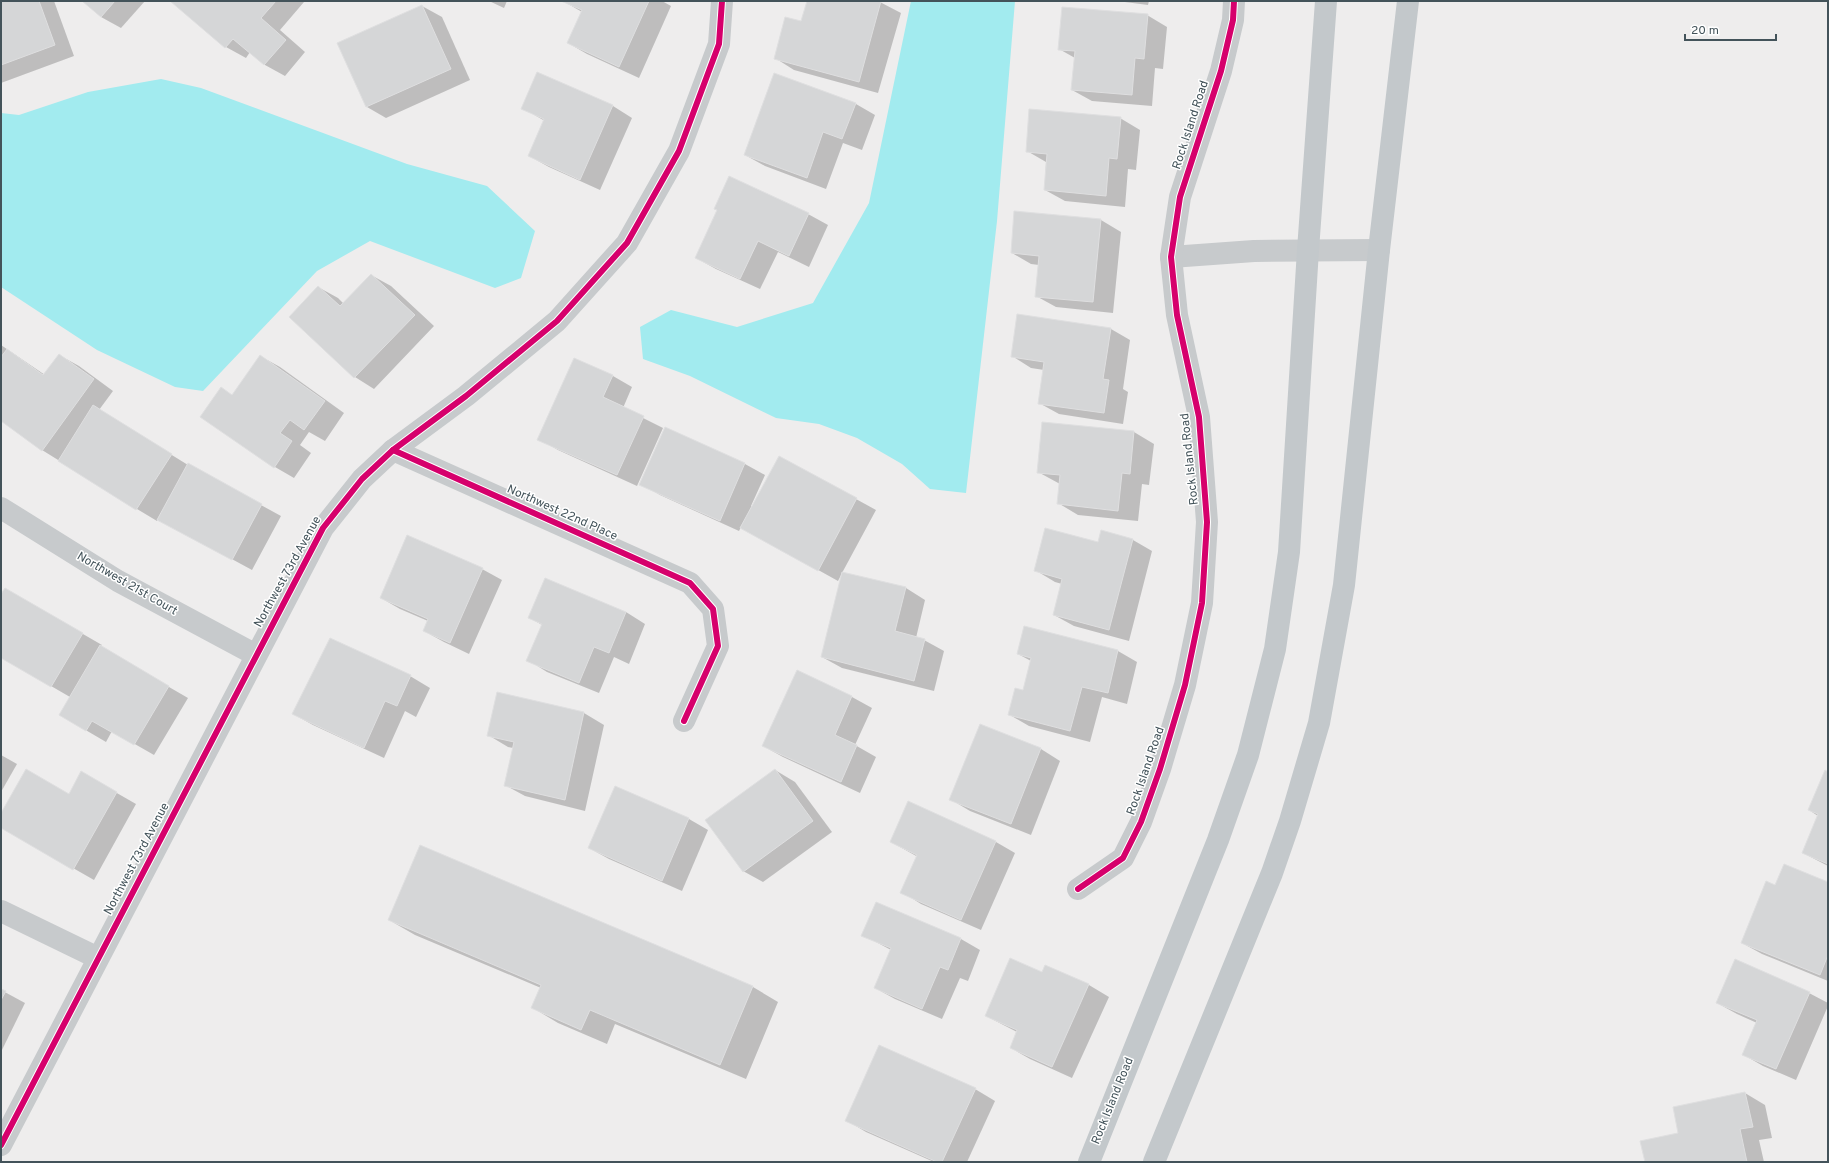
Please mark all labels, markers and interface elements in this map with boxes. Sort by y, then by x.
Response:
scale bar [1685,16,1776,42]
text: 20 m [1691,23,1719,39]
street label: Rock Island Road [1169,79,1213,171]
street label: Rock Island Road [1177,412,1203,506]
street label: Northwest 22nd Place [504,481,620,545]
street label: Northwest 73rd Avenue [251,513,325,631]
street label: Northwest 21st Court [74,549,180,619]
street label: Rock Island Road [1123,725,1169,817]
street label: Northwest 73rd Avenue [101,800,173,918]
street label: Rock Island Road [1088,1055,1138,1147]

